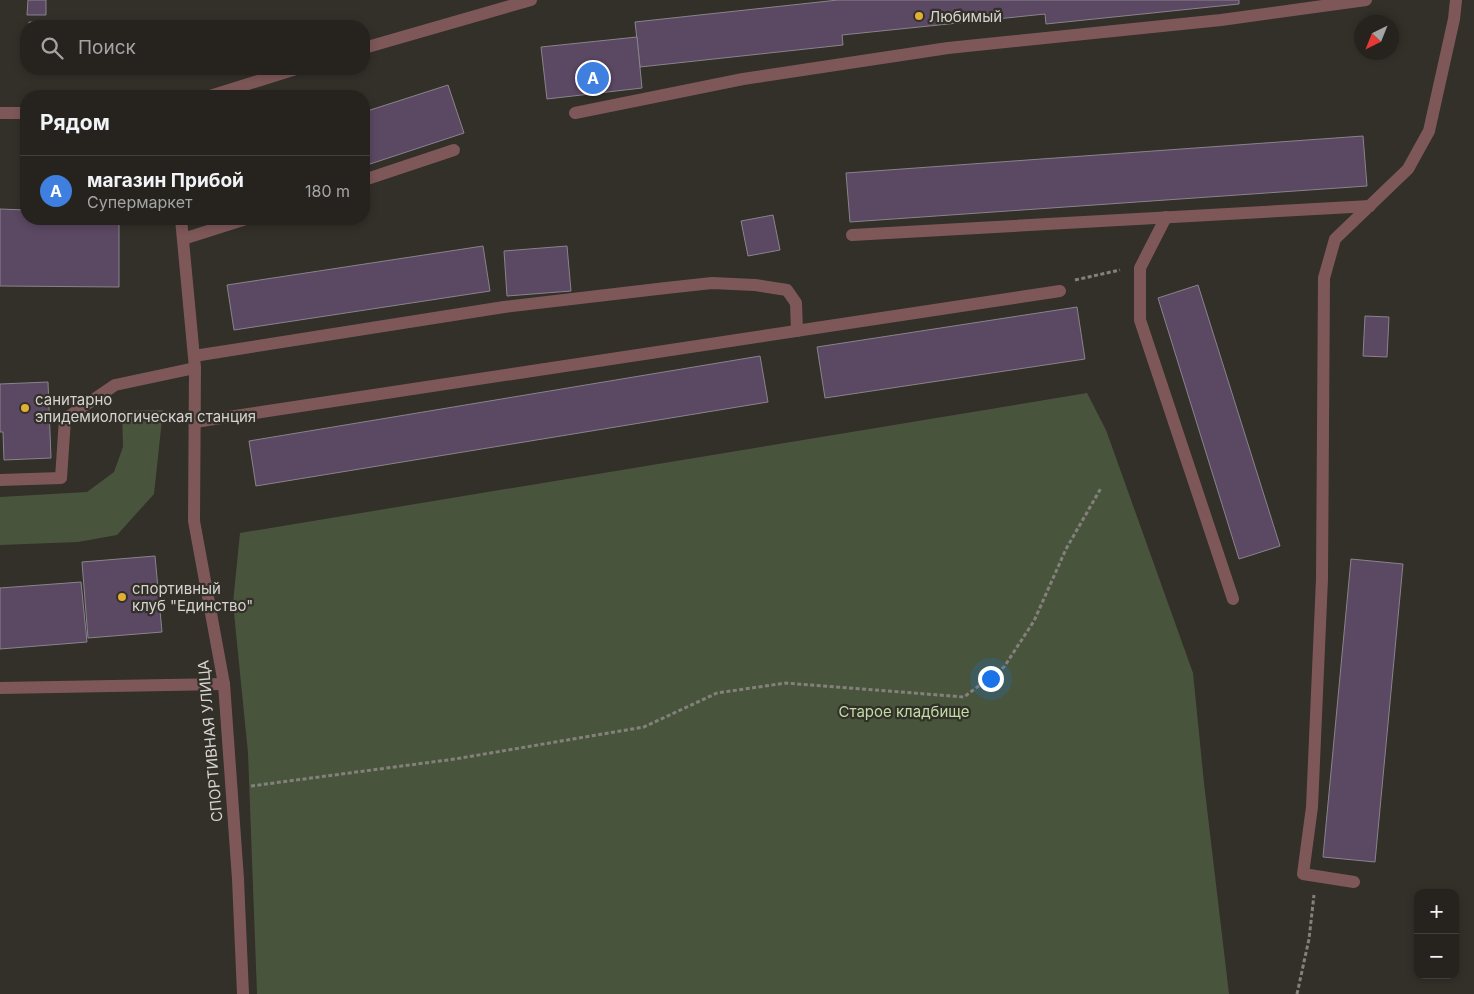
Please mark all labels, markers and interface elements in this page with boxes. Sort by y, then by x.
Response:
place label: Любимый [929,7,1002,26]
marker: Любимый [913,10,925,22]
north arrow [1354,15,1399,60]
search box [20,20,370,75]
icon: search [38,34,66,62]
text: Поиск [78,36,136,59]
pin: A [577,59,609,97]
text: Рядом [40,110,110,135]
text: магазин Прибой [87,169,244,192]
text: A [50,181,62,201]
text: 180 m [305,181,350,201]
text: Супермаркет [87,192,192,212]
place label: санитарно эпидемиологическая станция [35,390,256,426]
marker: санитарно эпидемиологическая станция [19,402,31,414]
place label: спортивный клуб "Единство" [132,579,253,615]
marker: спортивный клуб "Единство" [116,591,128,603]
street label: СПОРТИВНАЯ УЛИЦА [193,659,227,823]
your location [978,666,1004,692]
park label: Старое кладбище [838,702,970,721]
map controls [1414,889,1459,979]
button: + [1414,889,1459,934]
button: − [1414,934,1459,979]

